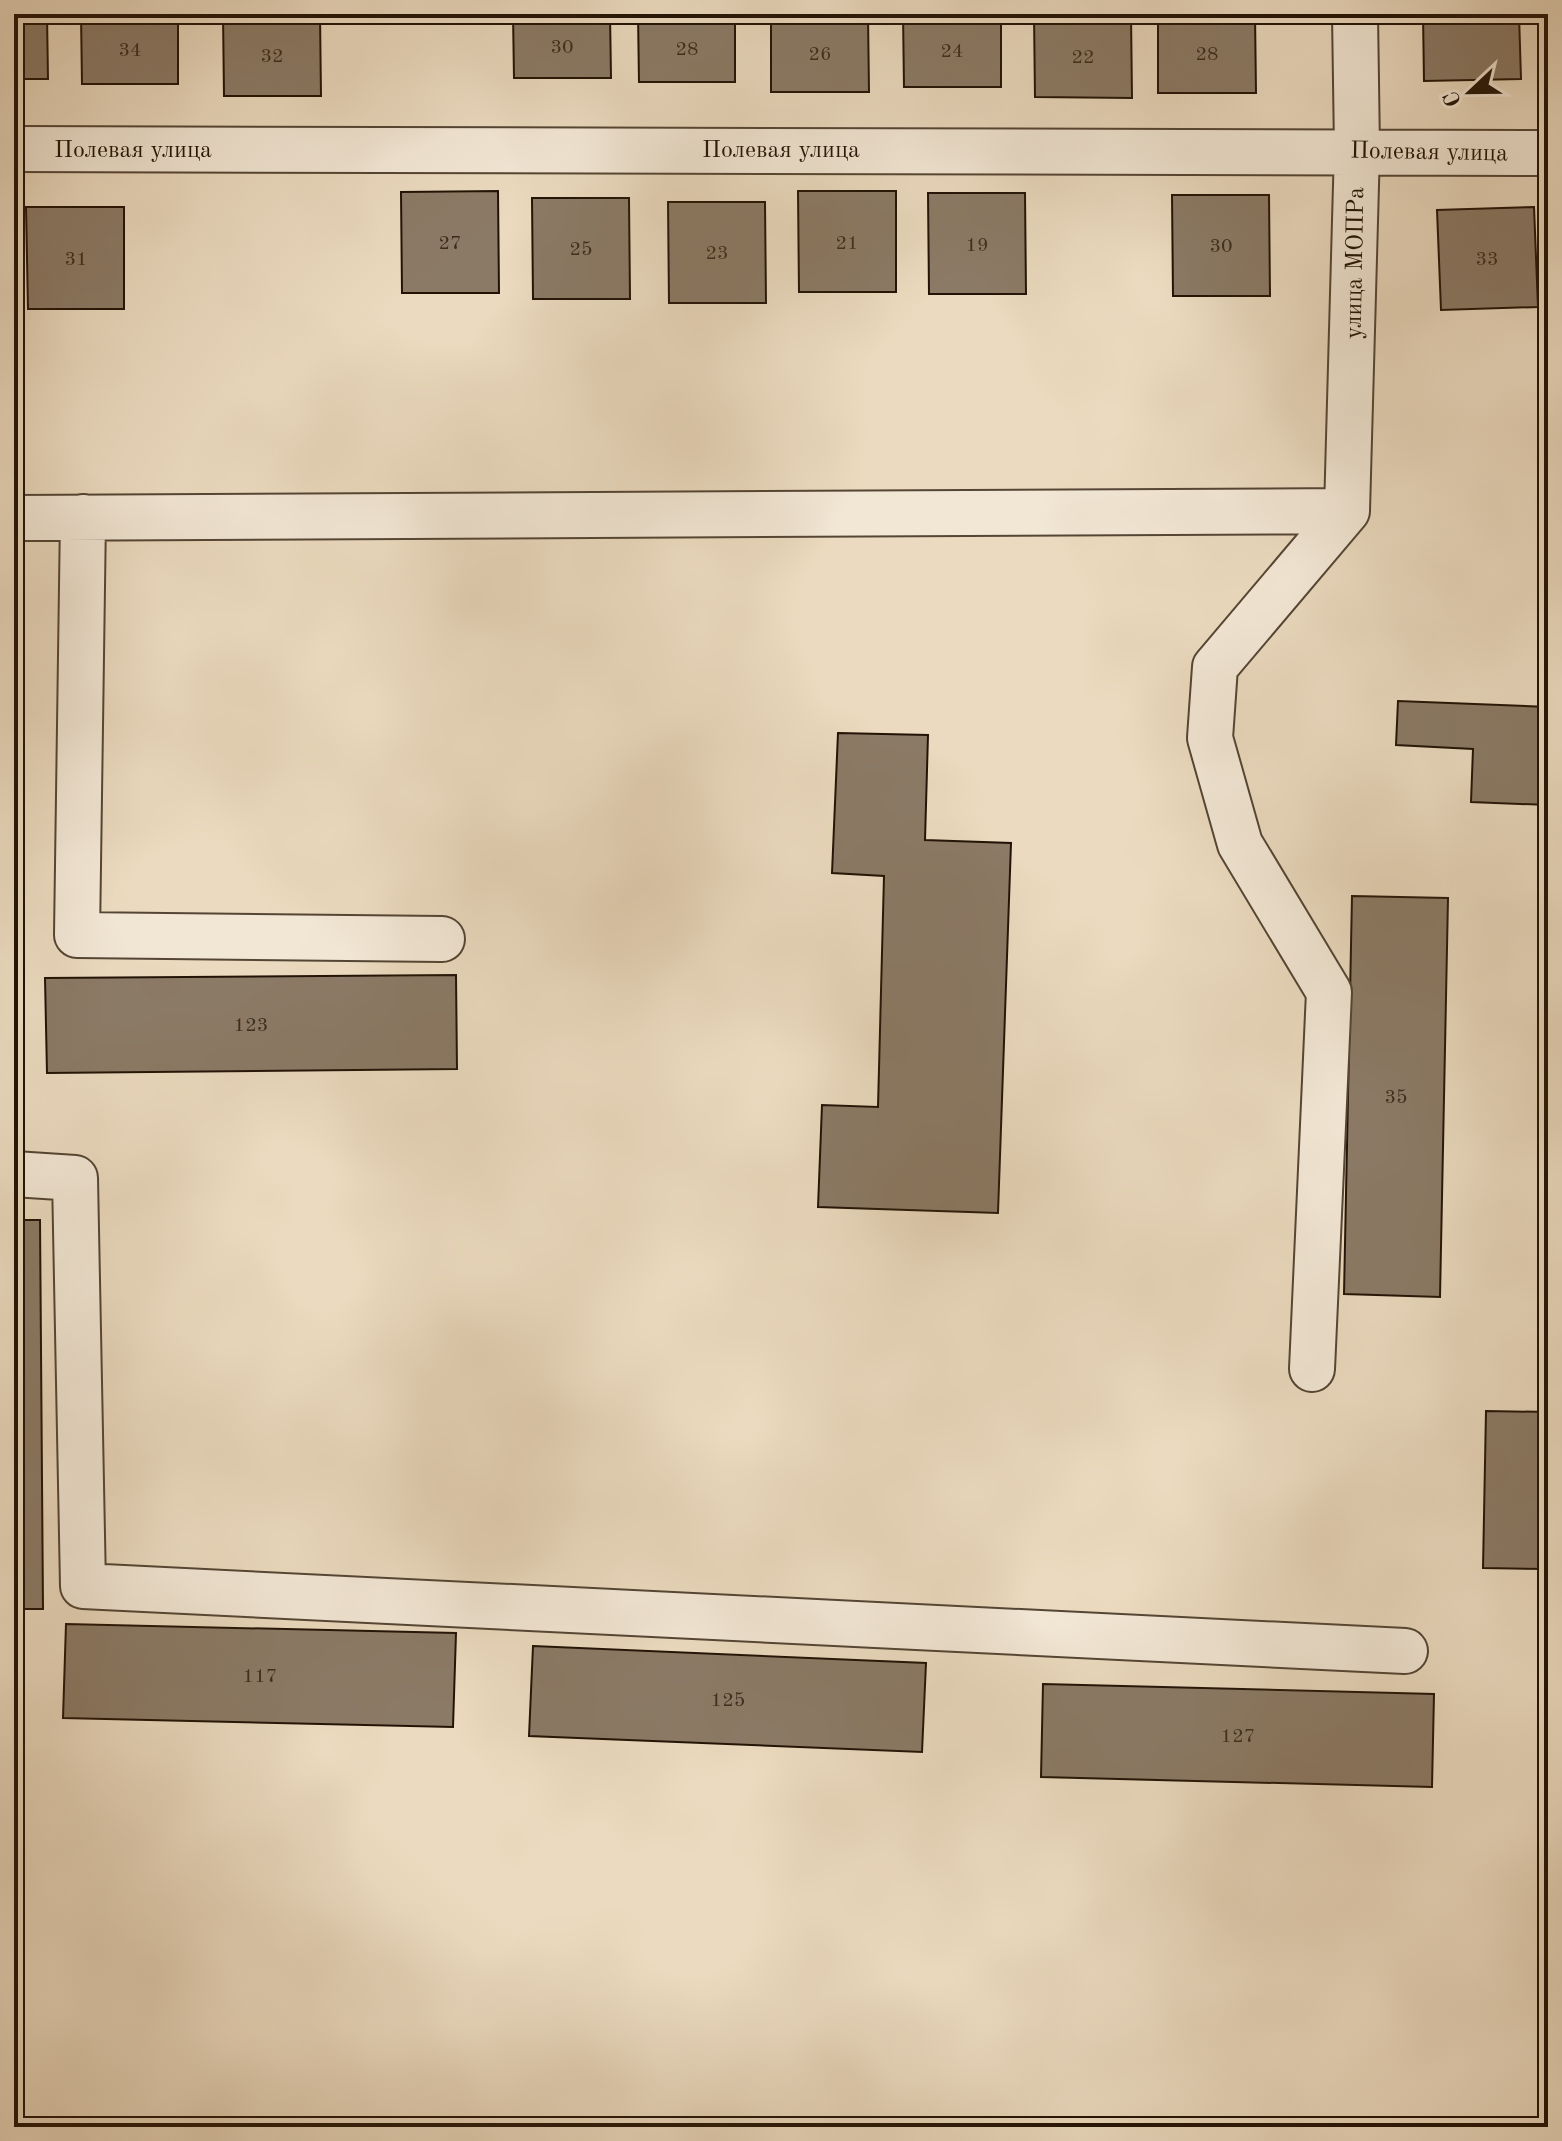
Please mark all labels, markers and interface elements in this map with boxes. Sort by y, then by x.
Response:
house number: 30 [550,38,574,58]
house number: 28 [675,40,699,60]
house number: 34 [118,41,142,61]
house number: 24 [940,42,964,62]
house number: 26 [808,45,832,65]
house number: 28 [1195,45,1219,65]
house number: 32 [260,47,284,67]
house number: 22 [1071,48,1095,68]
north arrow [1430,52,1510,132]
text: С [1440,88,1466,110]
street label: Полевая улица [54,139,212,163]
street label: Полевая улица [702,139,860,163]
street label: Полевая улица [1350,140,1508,166]
street label: улица МОПРа [1343,187,1369,339]
house number: 27 [438,234,462,254]
house number: 21 [835,234,859,254]
house number: 19 [965,236,989,256]
house number: 30 [1209,237,1233,257]
house number: 25 [569,240,593,260]
house number: 23 [705,244,729,264]
house number: 31 [64,250,88,270]
house number: 33 [1475,250,1499,270]
house number: 123 [234,1016,268,1036]
house number: 35 [1384,1088,1408,1108]
house number: 117 [243,1667,277,1687]
house number: 125 [711,1691,745,1711]
house number: 127 [1221,1727,1255,1747]

